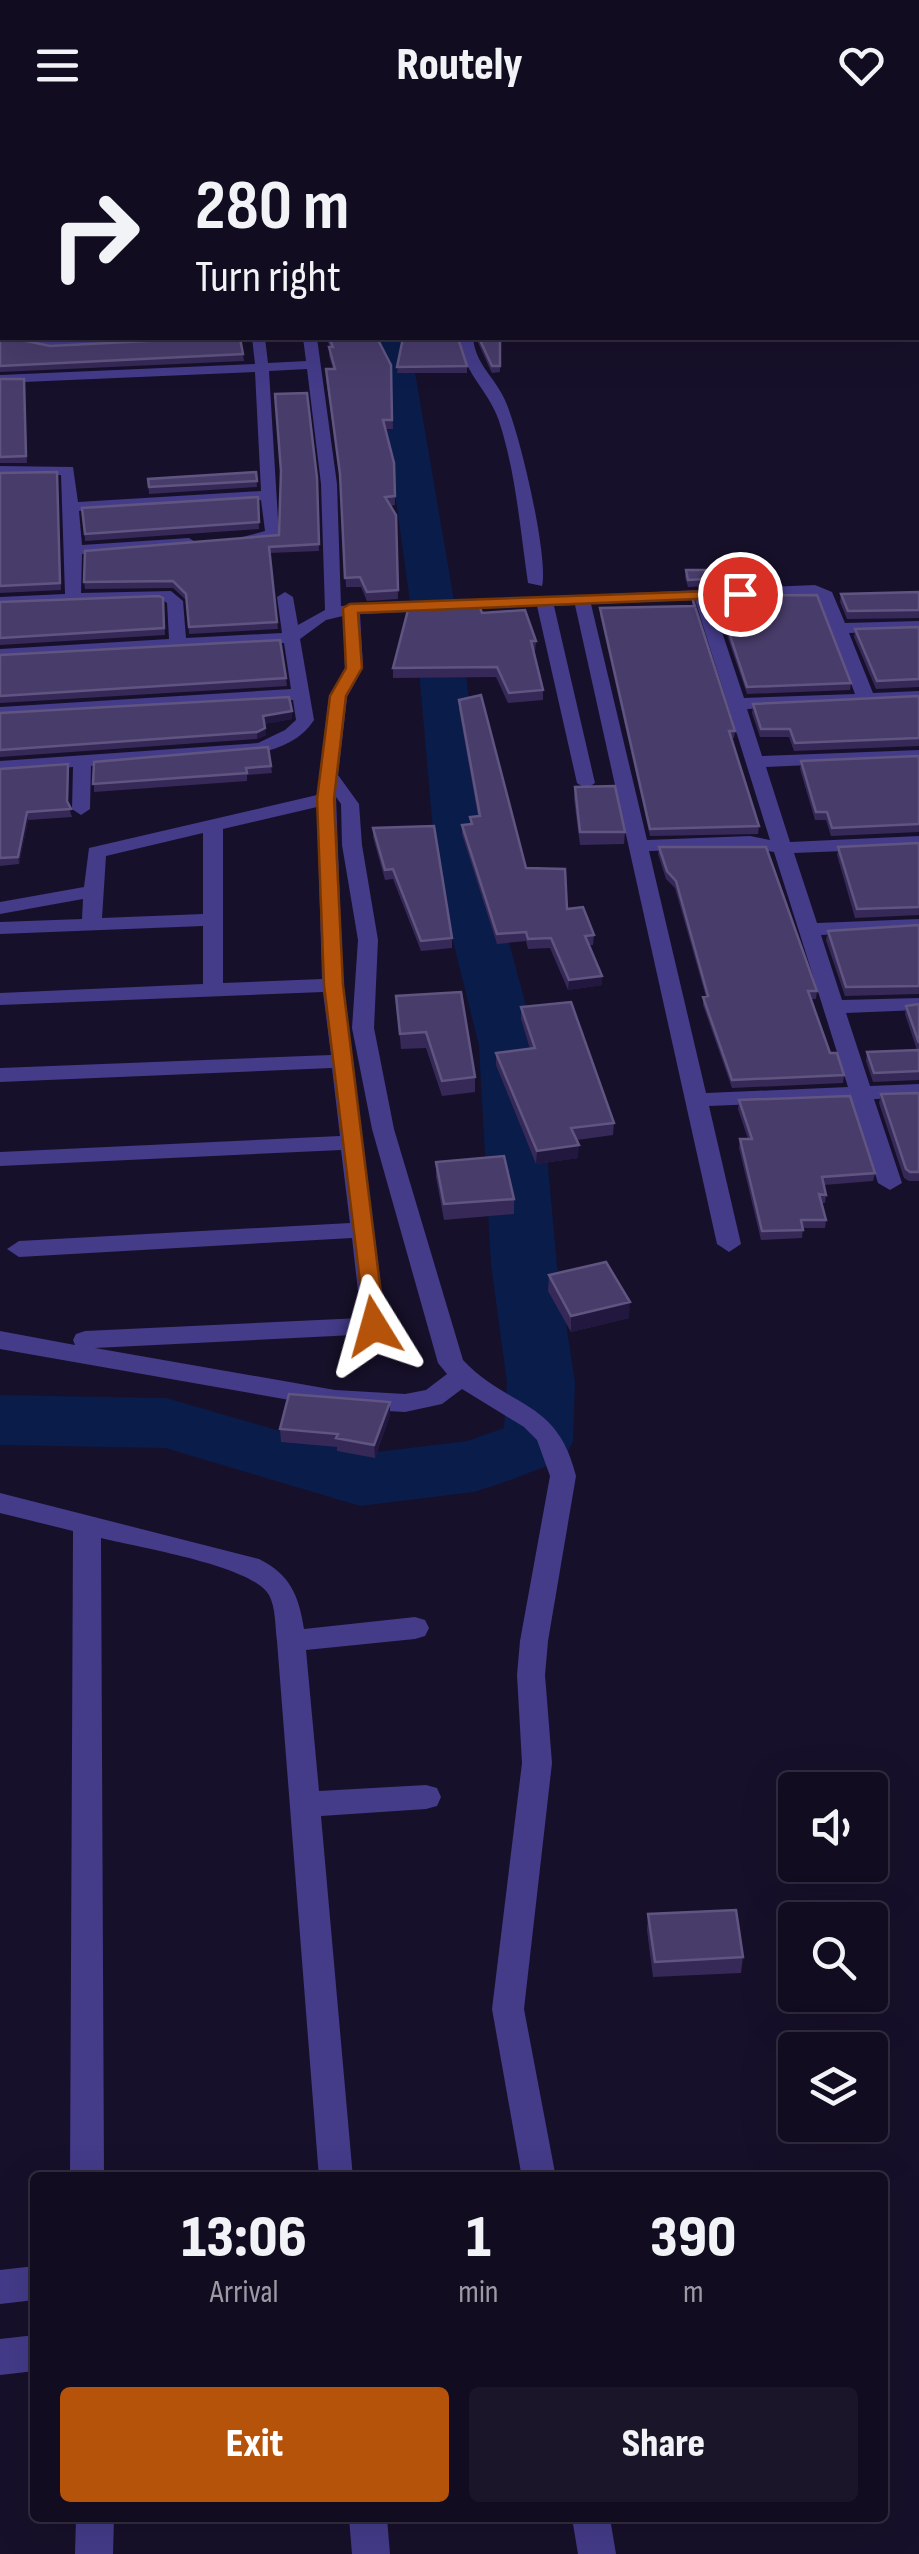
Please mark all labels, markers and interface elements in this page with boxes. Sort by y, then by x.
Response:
icon: menu [30,38,85,93]
text: Routely [396,38,523,93]
icon: heart [834,38,889,93]
text: 280 m [195,165,349,249]
icon: right [30,170,160,300]
text: Turn right [195,250,341,305]
pin [698,552,783,637]
icon: arrive [713,567,768,622]
position arrow [322,1274,426,1378]
map controls [778,1772,888,2142]
button: sound [778,1772,888,1882]
button: search [778,1902,888,2012]
button: layers [778,2032,888,2142]
text: 13:06 [182,2202,307,2274]
text: 1 [466,2202,491,2274]
text: 390 [650,2202,736,2274]
text: Arrival [210,2273,279,2312]
text: min [458,2273,499,2312]
text: m [683,2273,704,2312]
button: Exit [60,2387,449,2502]
button: Share [469,2387,858,2502]

